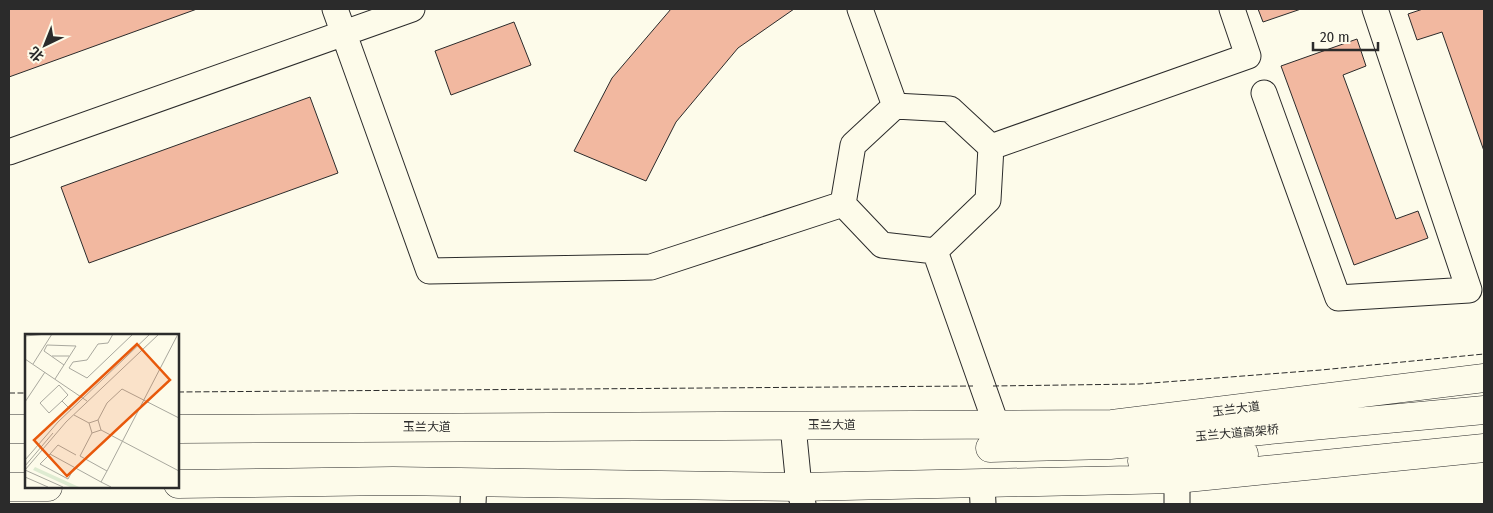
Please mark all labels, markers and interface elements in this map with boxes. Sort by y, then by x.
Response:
north arrow [20,20,70,70]
scale bar [1313,20,1378,52]
text: 20 m [1320,28,1350,46]
text: 北 [26,43,47,65]
inset map [25,334,179,488]
street label: 玉兰大道 [1211,399,1261,419]
street label: 玉兰大道 [808,418,856,432]
street label: 玉兰大道 [403,420,451,434]
street label: 玉兰大道高架桥 [1195,422,1279,444]

